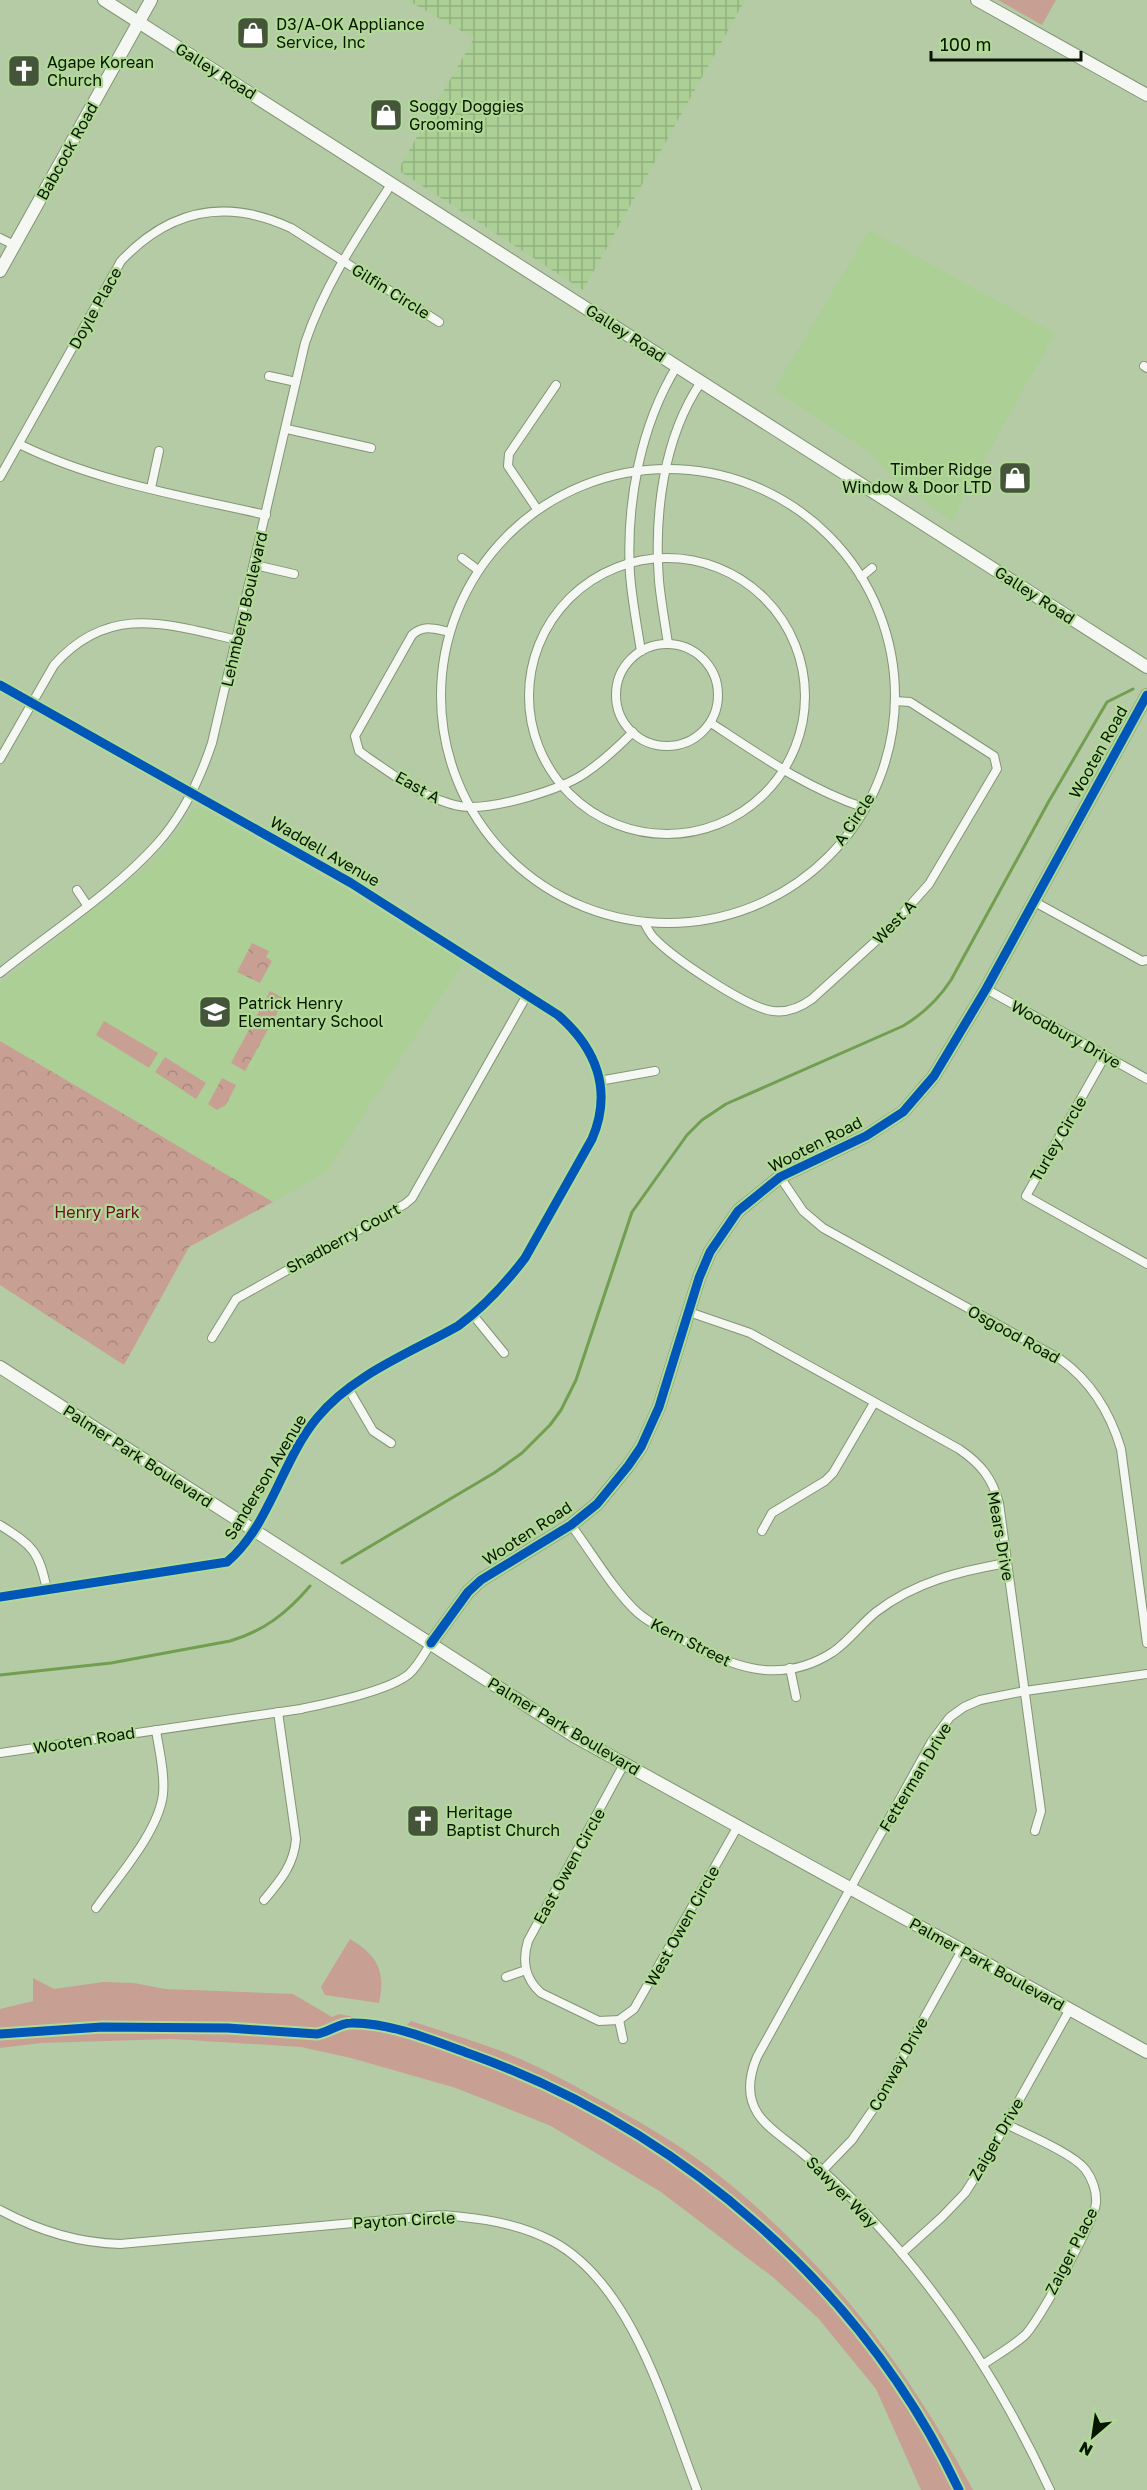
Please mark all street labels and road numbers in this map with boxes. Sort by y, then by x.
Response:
street label: Galley Road [172,38,260,104]
street label: Babcock Road [32,99,102,203]
street label: Gilfin Circle [348,259,434,323]
street label: Doyle Place [64,264,126,352]
street label: Galley Road [582,300,670,366]
street label: Lehmberg Boulevard [216,529,272,689]
street label: Galley Road [991,562,1079,628]
street label: Wooten Road [1064,702,1132,802]
street label: East A [392,767,444,808]
street label: A Circle [829,789,879,849]
street label: Waddell Avenue [267,811,383,891]
street label: West A [868,896,920,948]
street label: Woodbury Drive [1008,996,1124,1072]
street label: Turley Circle [1025,1093,1091,1185]
street label: Wooten Road [765,1112,865,1176]
street label: Shadberry Court [283,1198,403,1278]
street label: Osgood Road [964,1300,1064,1368]
street label: Palmer Park Boulevard [60,1400,216,1512]
street label: Sanderson Avenue [220,1411,310,1543]
street label: Mears Drive [983,1490,1019,1582]
street label: Wooten Road [479,1497,575,1569]
street label: Kern Street [647,1613,735,1671]
street label: Palmer Park Boulevard [484,1673,644,1779]
street label: Fetterman Drive [875,1719,955,1835]
street label: Wooten Road [32,1722,136,1758]
street label: East Owen Circle [529,1805,609,1927]
street label: West Owen Circle [641,1862,723,1990]
street label: Palmer Park Boulevard [906,1913,1068,2015]
street label: Conway Drive [864,2014,932,2114]
street label: Zaiger Drive [964,2094,1028,2184]
street label: Sawyer Way [802,2152,882,2232]
street label: Zaiger Place [1041,2204,1101,2298]
street label: Payton Circle [352,2207,456,2233]

